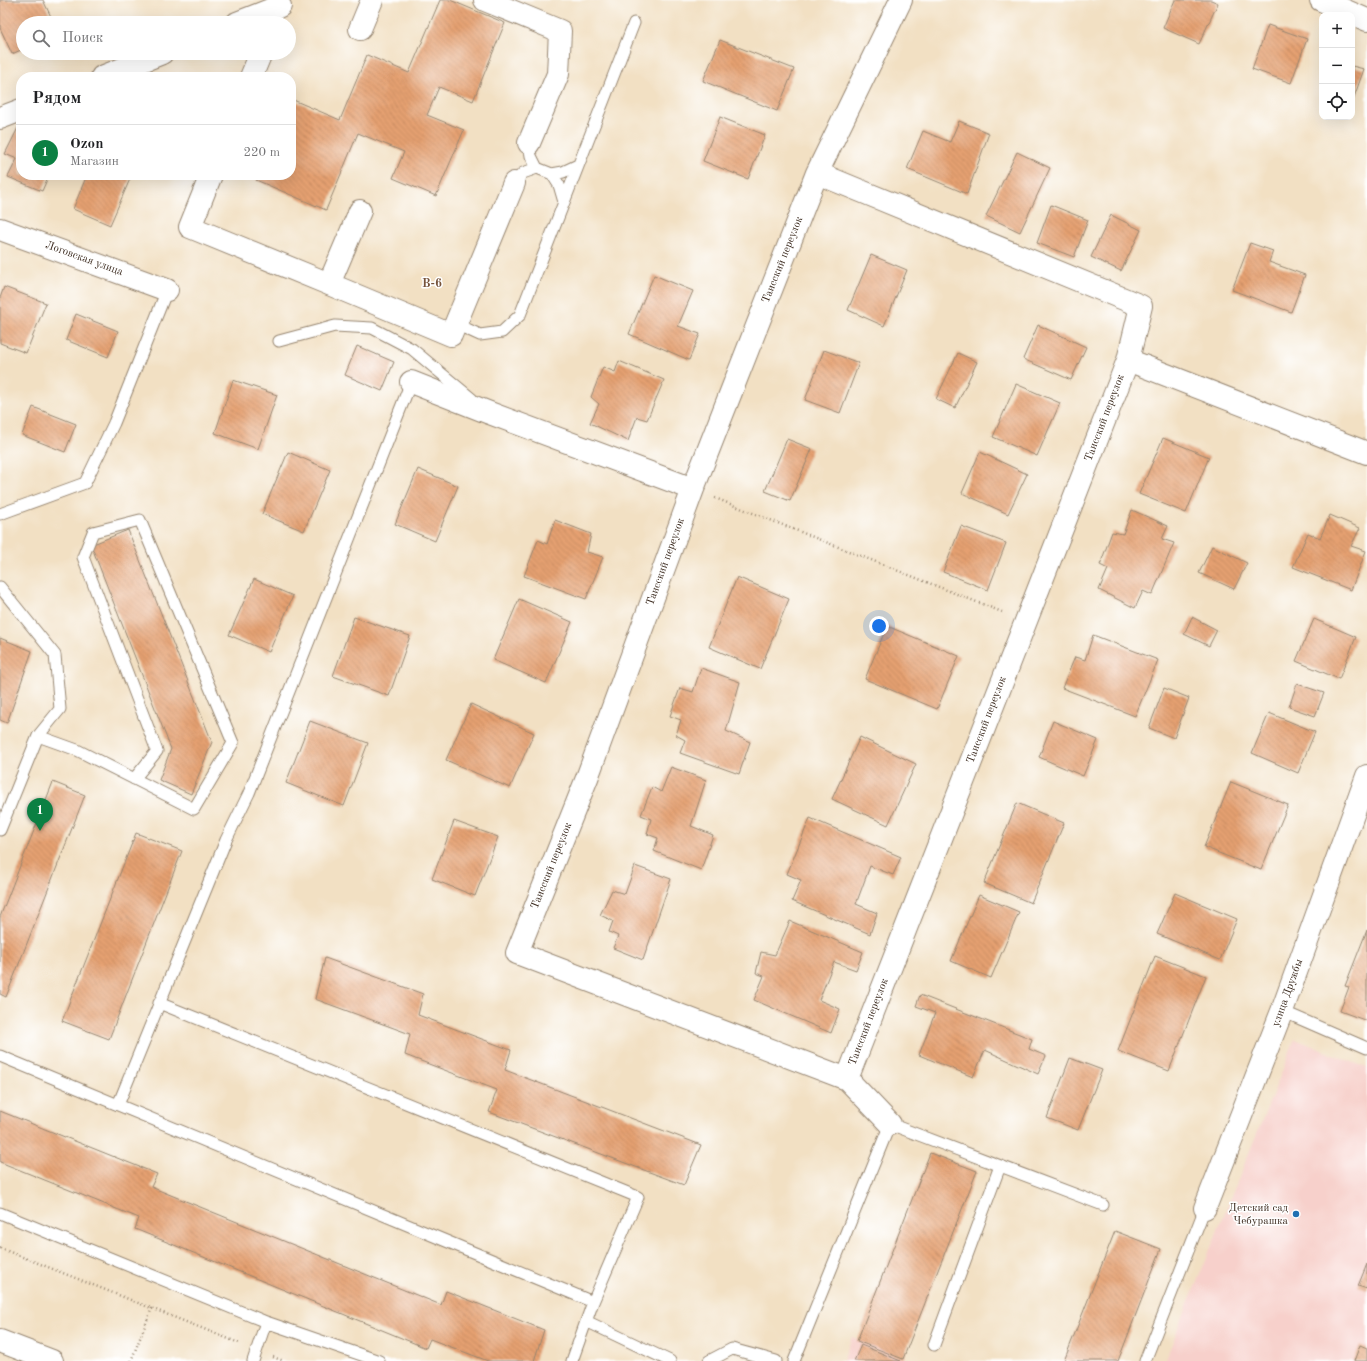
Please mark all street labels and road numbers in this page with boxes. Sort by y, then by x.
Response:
street label: Таисский переулок [761,215,806,305]
street label: Логовская улица [44,240,125,278]
street label: Таисский переулок [1083,373,1127,463]
street label: Таисский переулок [645,516,687,607]
street label: Таисский переулок [965,675,1009,765]
street label: Таисский переулок [530,821,575,911]
street label: улица Дружбы [1271,958,1305,1028]
street label: Таисский переулок [847,977,891,1067]

